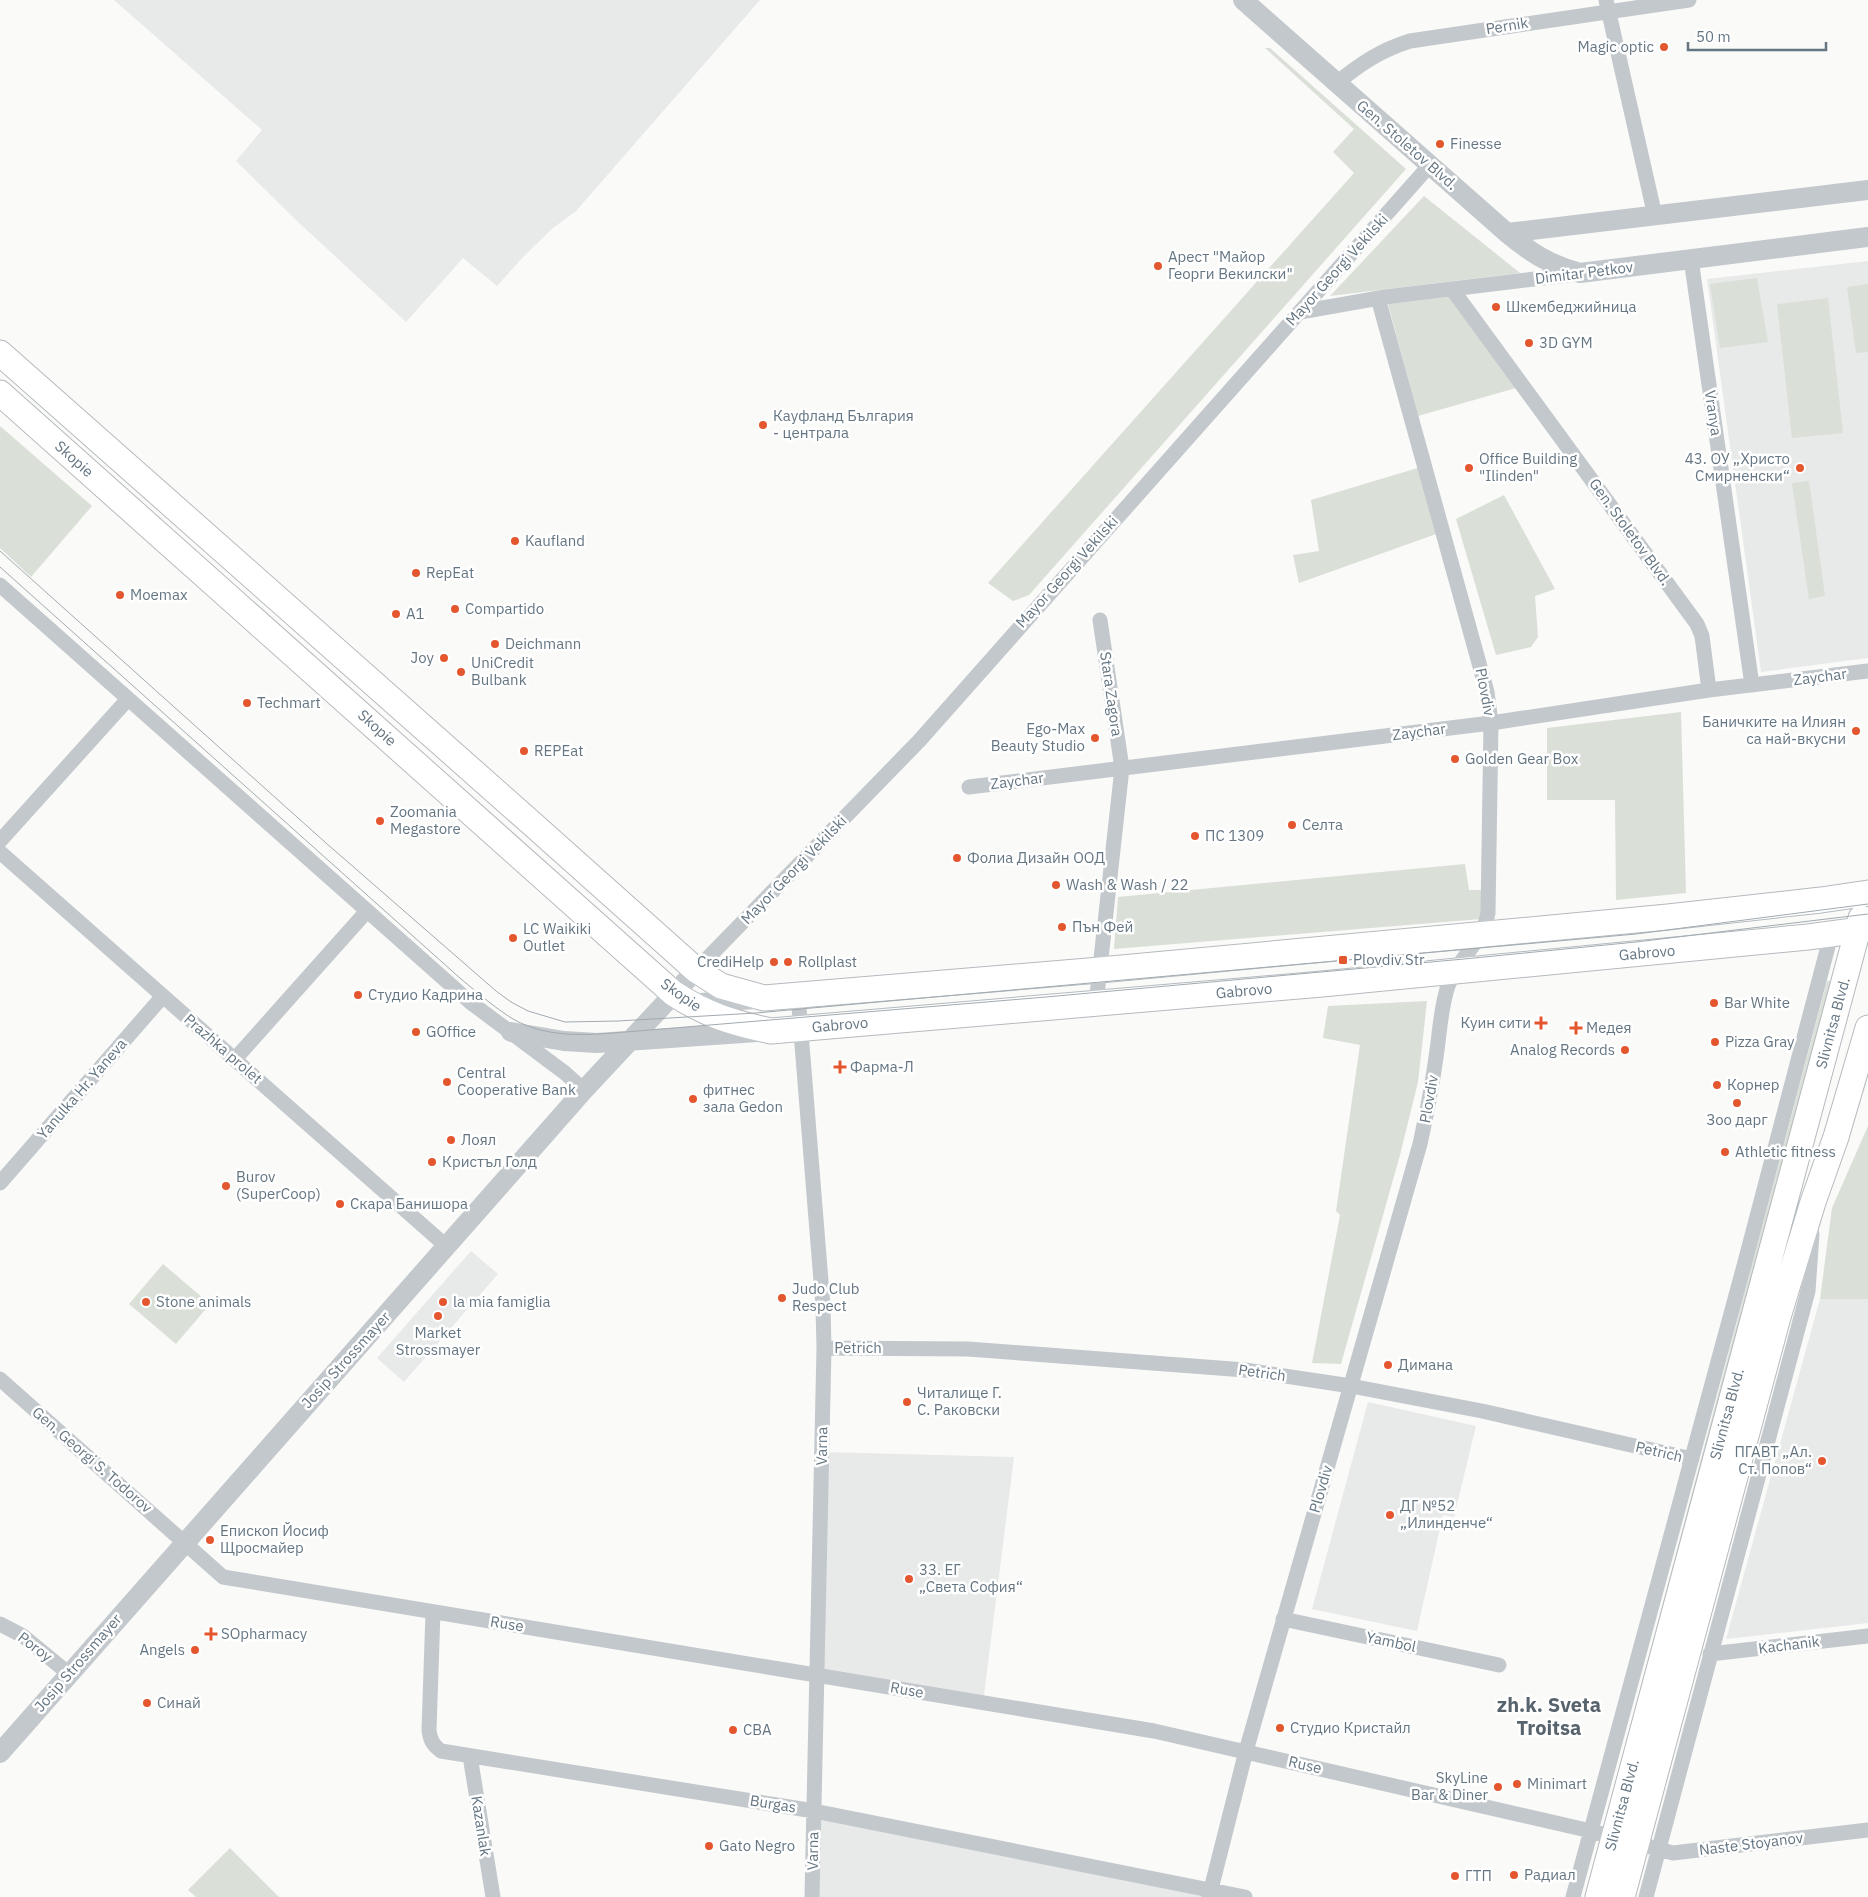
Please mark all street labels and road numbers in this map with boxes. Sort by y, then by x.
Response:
street label: Pernik [1484,13,1530,38]
street label: Gen. Stoletov Blvd. [1353,96,1462,194]
street label: Mayor Georgi Vekilski [1281,210,1392,330]
street label: Dimitar Petkov [1534,257,1635,288]
street label: Vranya [1701,389,1726,437]
street label: Skopie [51,436,98,481]
street label: Gen. Stoletov Blvd. [1585,475,1676,589]
street label: Mayor Georgi Vekilski [1011,512,1122,632]
street label: Stara Zagora [1096,650,1127,738]
street label: Zaychar [1792,664,1848,689]
street label: Plovdiv [1472,666,1500,718]
street label: Skopie [354,705,401,750]
street label: Zaychar [1391,719,1447,744]
street label: Zaychar [989,768,1045,793]
street label: Mayor Georgi Vekilski [737,811,851,928]
street label: Gabrovo [1618,941,1676,964]
street label: Skopie [657,974,705,1015]
street label: Slivnitsa Blvd. [1811,975,1854,1071]
street label: Gabrovo [1215,979,1273,1002]
street label: Prazhka prolet [180,1010,266,1088]
street label: Gabrovo [811,1013,869,1036]
street label: Yanulka Hr. Yaneva [33,1034,131,1143]
street label: Plovdiv [1415,1073,1442,1124]
street label: Josip Strossmayer [297,1307,394,1412]
street label: Petrich [834,1338,882,1357]
street label: Petrich [1237,1360,1287,1385]
street label: Slivnitsa Blvd. [1705,1366,1748,1462]
street label: Gen. Georgi S. Todorov [28,1402,157,1517]
street label: Varna [812,1426,831,1466]
street label: Petrich [1634,1437,1684,1466]
street label: Plovdiv [1305,1462,1337,1515]
street label: Josip Strossmayer [30,1609,126,1716]
street label: Ruse [489,1611,525,1636]
street label: Poroy [14,1627,57,1666]
street label: Yambol [1364,1627,1418,1656]
street label: Kachanik [1757,1631,1821,1658]
street label: Ruse [889,1677,925,1702]
street label: Ruse [1287,1751,1324,1778]
street label: Slivnitsa Blvd. [1600,1757,1643,1853]
street label: Burgas [749,1790,798,1817]
street label: Kazanlak [467,1794,496,1858]
street label: Naste Stoyanov [1698,1828,1805,1859]
street label: Varna [803,1831,822,1871]

